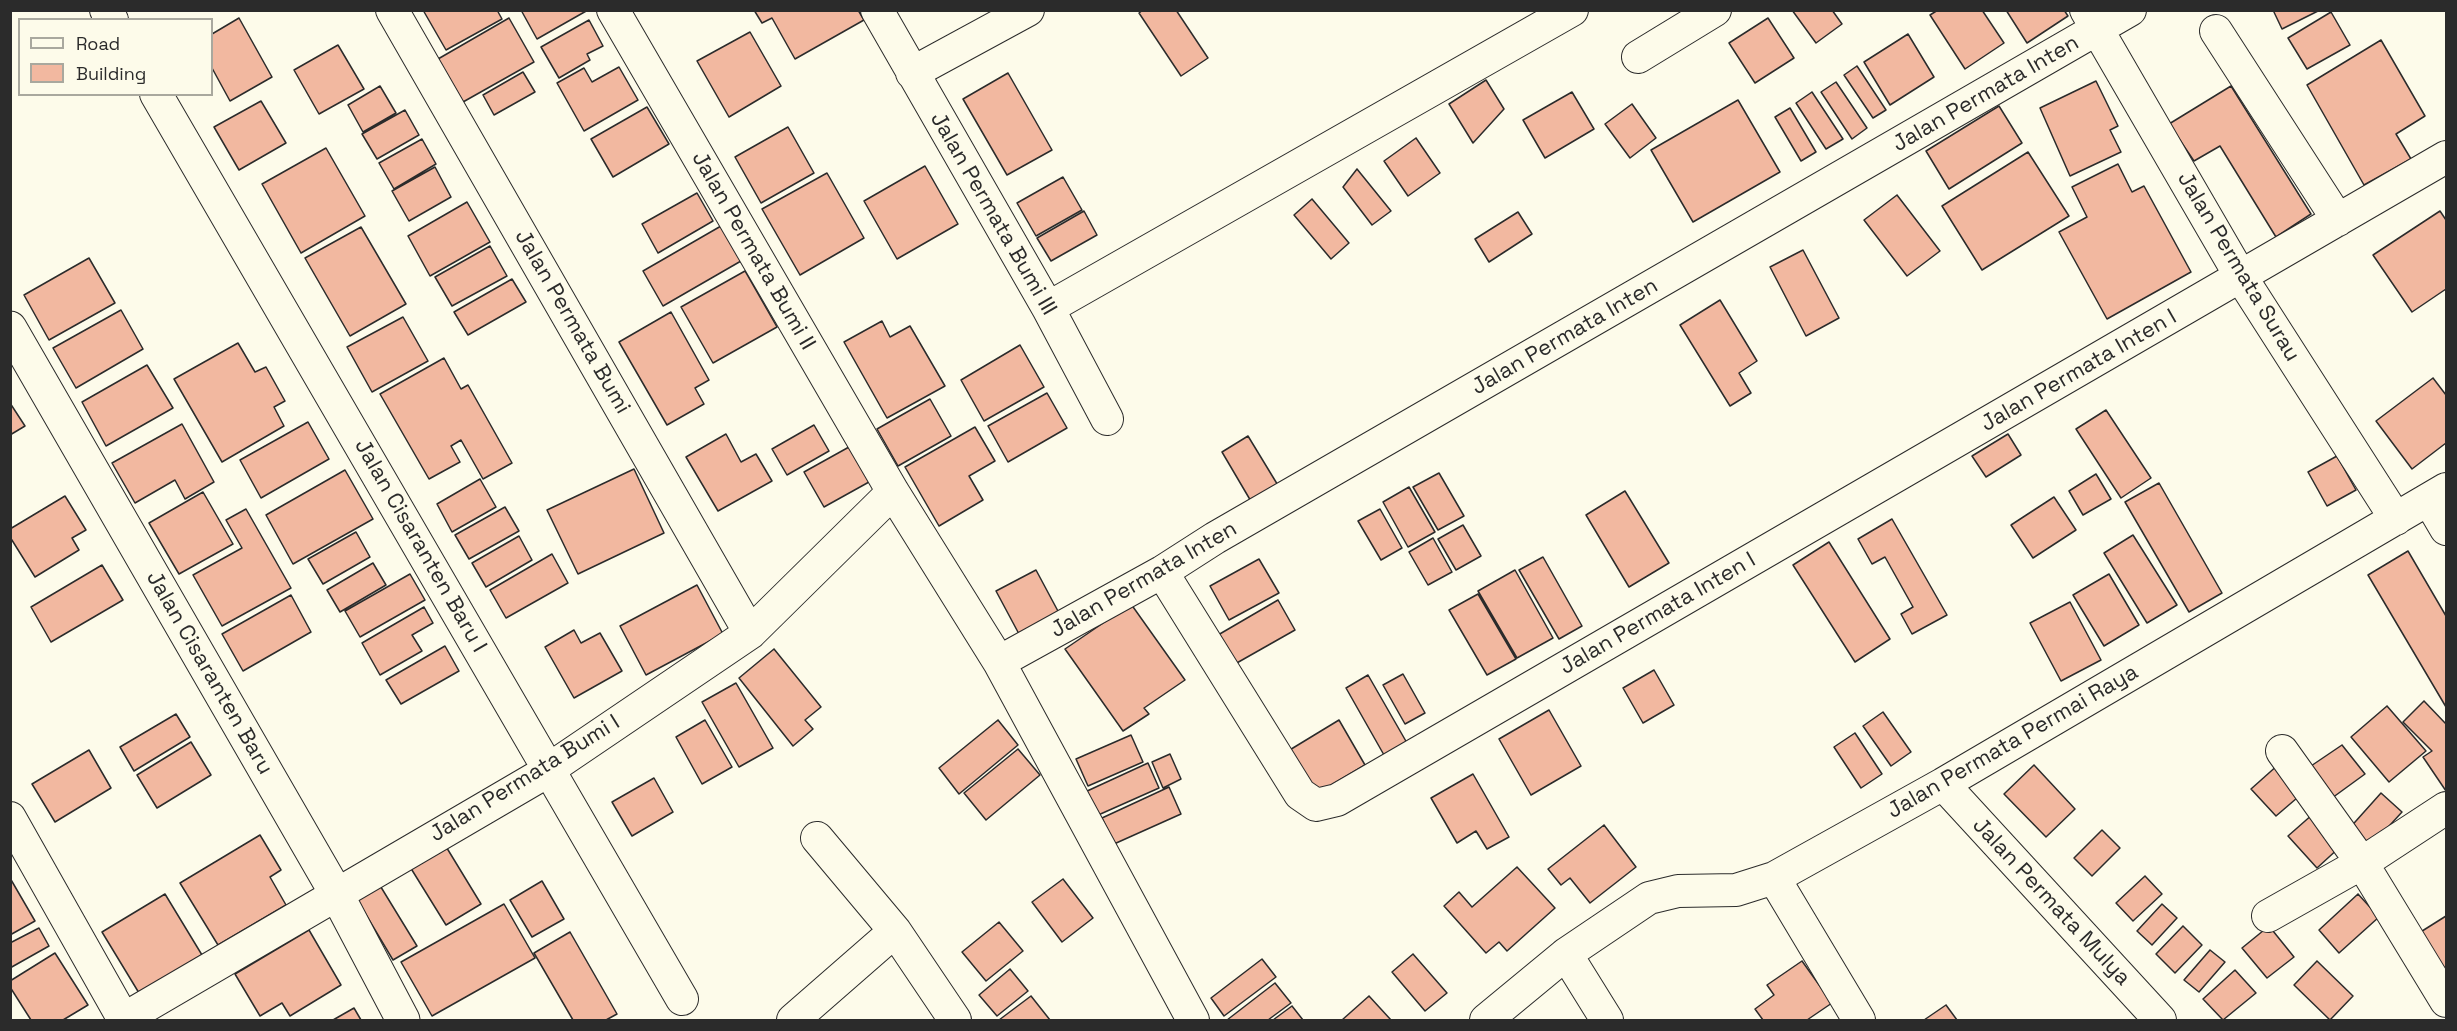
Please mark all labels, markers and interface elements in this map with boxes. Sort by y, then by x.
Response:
legend [18,18,213,96]
street label: Jalan Permata Inten [1888,30,2084,158]
text: Road [76,32,120,55]
text: Building [76,62,146,85]
street label: Jalan Permata Bumi III [924,108,1062,320]
street label: Jalan Permata Bumi II [685,147,821,355]
street label: Jalan Permata Surau [2171,167,2305,367]
street label: Jalan Permata Bumi [509,225,635,419]
street label: Jalan Permata Inten [1467,273,1663,401]
street label: Jalan Permata Inten I [1976,304,2182,438]
street label: Jalan Cisaranten Baru I [348,435,492,657]
street label: Jalan Permata Inten [1046,516,1242,644]
street label: Jalan Permata Inten I [1555,547,1761,681]
street label: Jalan Cisaranten Baru [140,567,278,779]
street label: Jalan Permata Permai Raya [1883,659,2143,825]
street label: Jalan Permata Bumi I [425,710,625,848]
street label: Jalan Permata Mulya [1966,813,2136,991]

